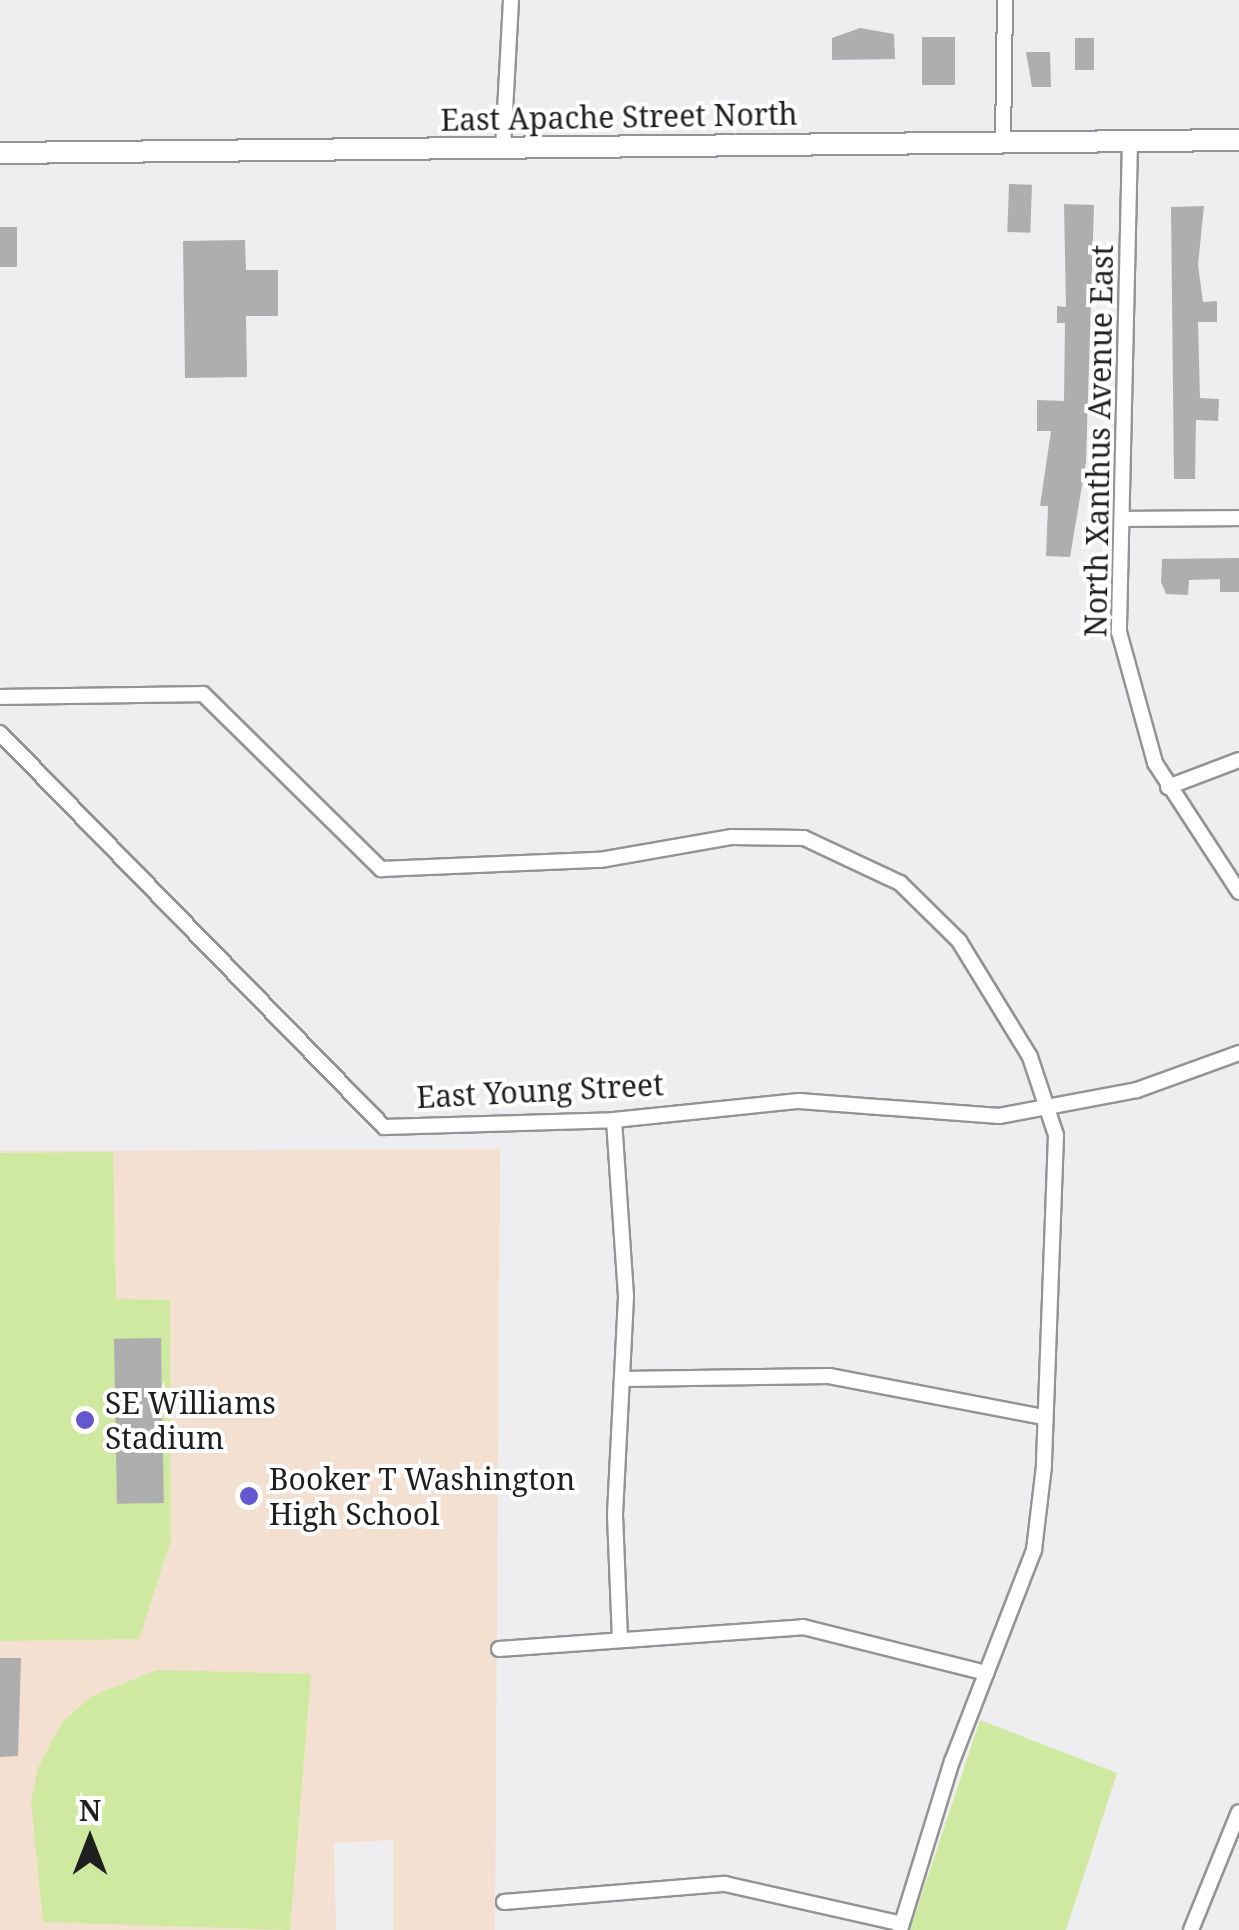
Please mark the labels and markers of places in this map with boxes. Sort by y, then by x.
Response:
place label: SE Williams Stadium [105,1385,276,1456]
marker: SE Williams Stadium [74,1409,96,1431]
place label: Booker T Washington High School [269,1461,575,1532]
marker: Booker T Washington High School [238,1485,260,1507]

